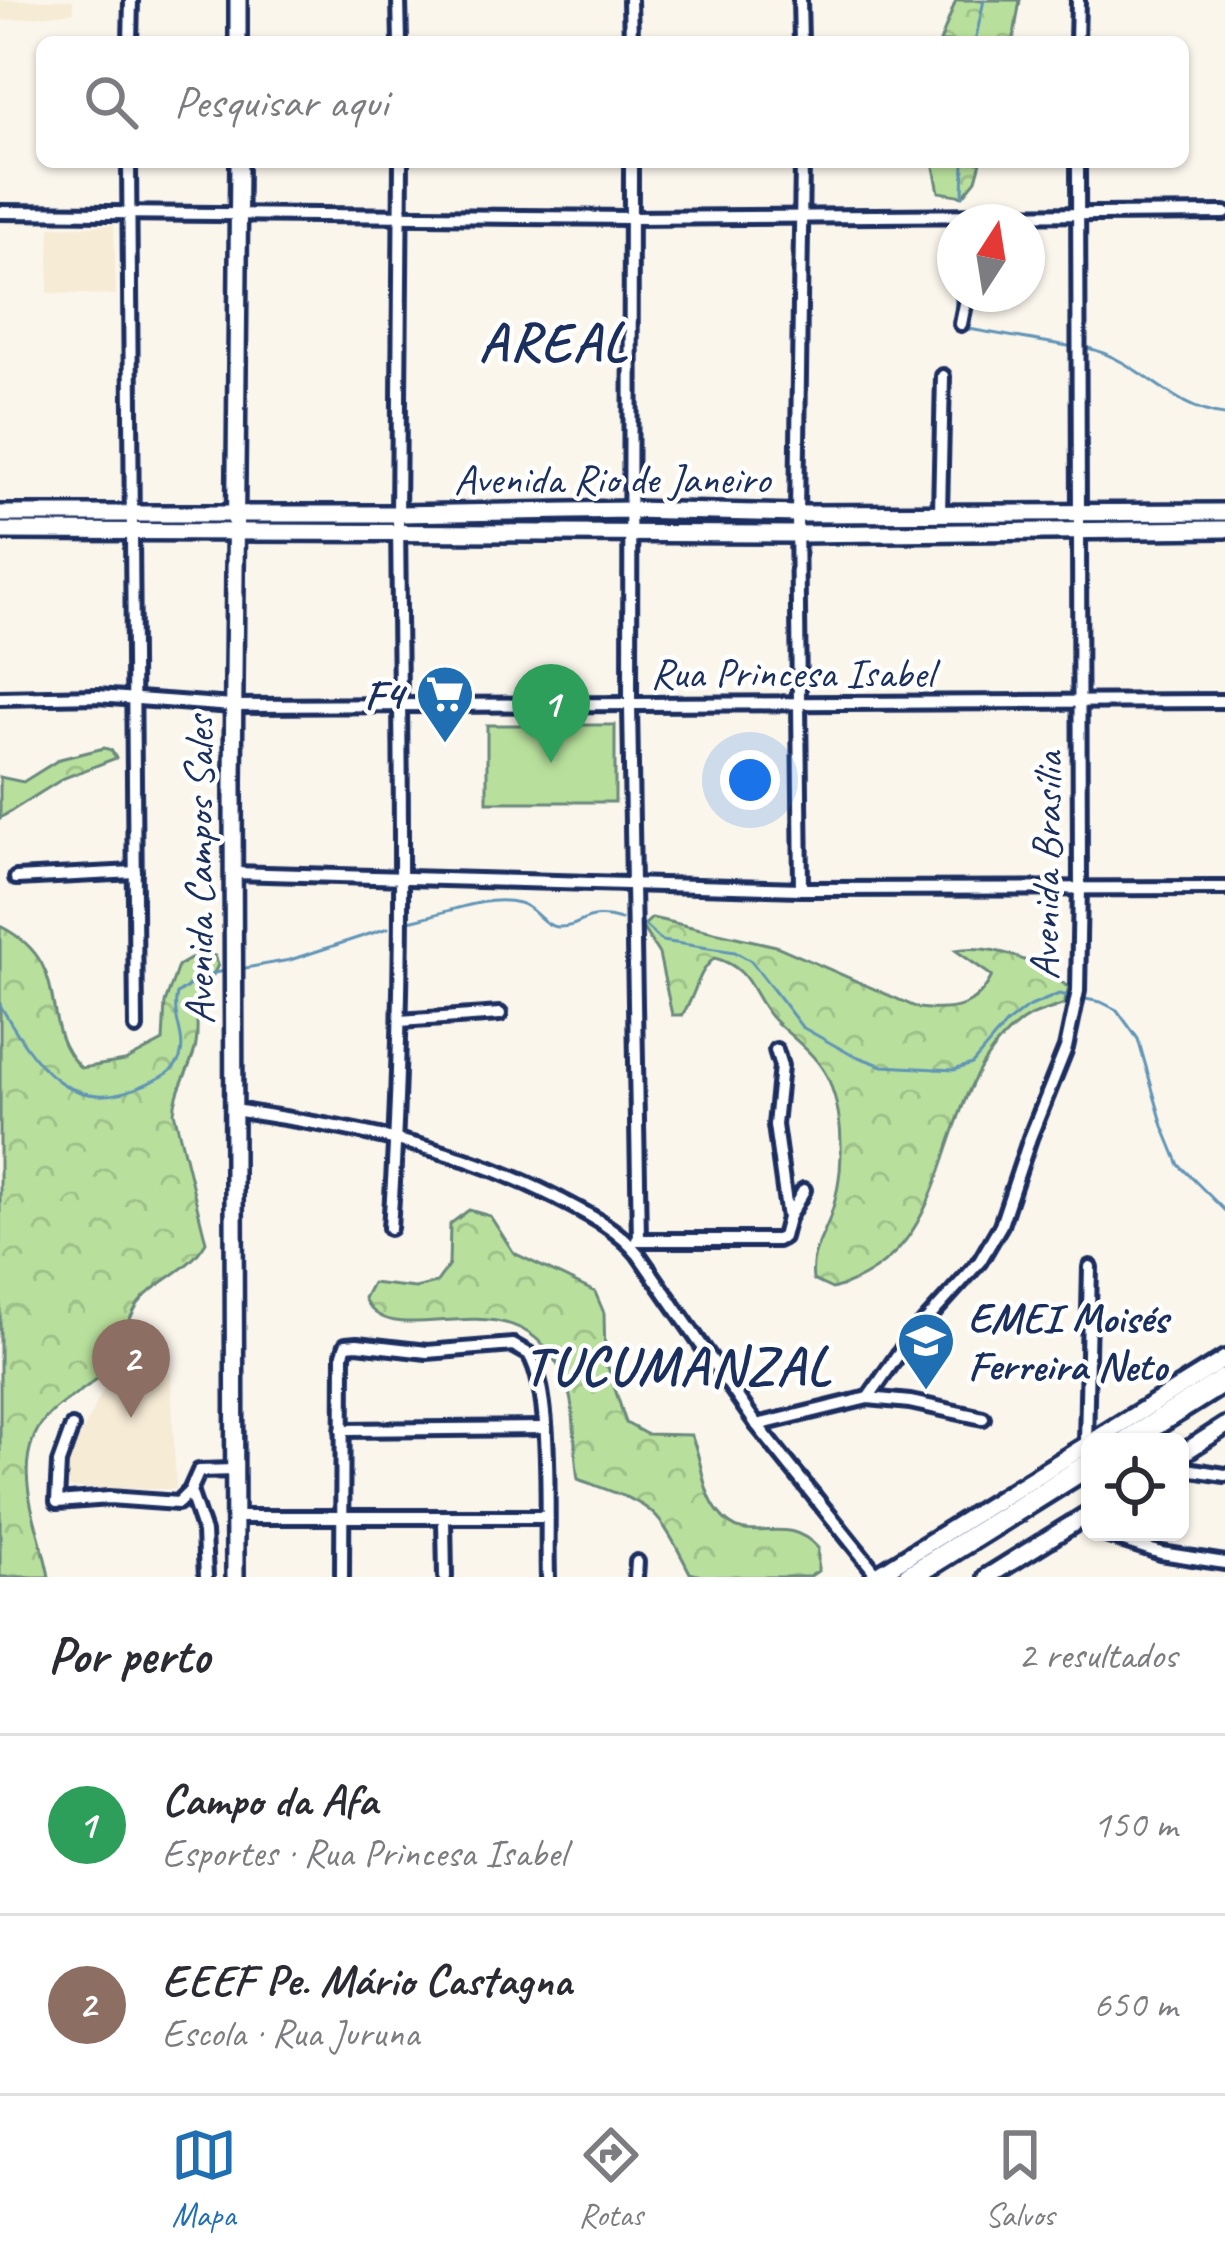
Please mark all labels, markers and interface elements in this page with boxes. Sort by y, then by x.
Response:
search box [36,36,1189,168]
icon: search [78,69,144,135]
text: Pesquisar aqui [174,74,388,131]
north arrow [937,204,1045,312]
district label: AREAL [479,308,629,376]
street label: Avenida Rio de Janeiro [454,453,772,506]
street label: Rua Princesa Isabel [650,647,940,700]
supermarket icon: F4 [414,663,476,745]
pin: 1 [512,664,590,763]
place label: F4 [365,669,408,722]
street label: Avenida Campos Sales [173,712,226,1024]
street label: Avenida Brasília [1018,748,1075,981]
your location [720,750,780,810]
place label: EMEI Moisés Ferreira Neto [968,1292,1172,1393]
school or university icon: EMEI Moisés Ferreira Neto [895,1310,957,1392]
pin: 2 [92,1319,170,1418]
district label: TUCUMANZAL [523,1332,833,1400]
map controls [1081,1433,1189,1541]
button: locate [1081,1433,1189,1541]
text: Por perto [48,1623,210,1687]
text: 2 resultados [1018,1631,1177,1680]
text: Campo da Afa [162,1772,377,1829]
text: 1 [78,1800,96,1849]
text: 150 m [1093,1800,1177,1849]
text: Esportes · Rua Princesa Isabel [162,1829,566,1878]
text: EEEF Pe. Mário Castagna [162,1952,571,2009]
text: 2 [78,1980,96,2029]
text: 650 m [1093,1980,1177,2029]
text: Escola · Rua Juruna [162,2009,419,2058]
tab: Mapa [171,2122,237,2236]
tab: Rotas [578,2122,644,2236]
tab: Salvos [985,2122,1054,2236]

